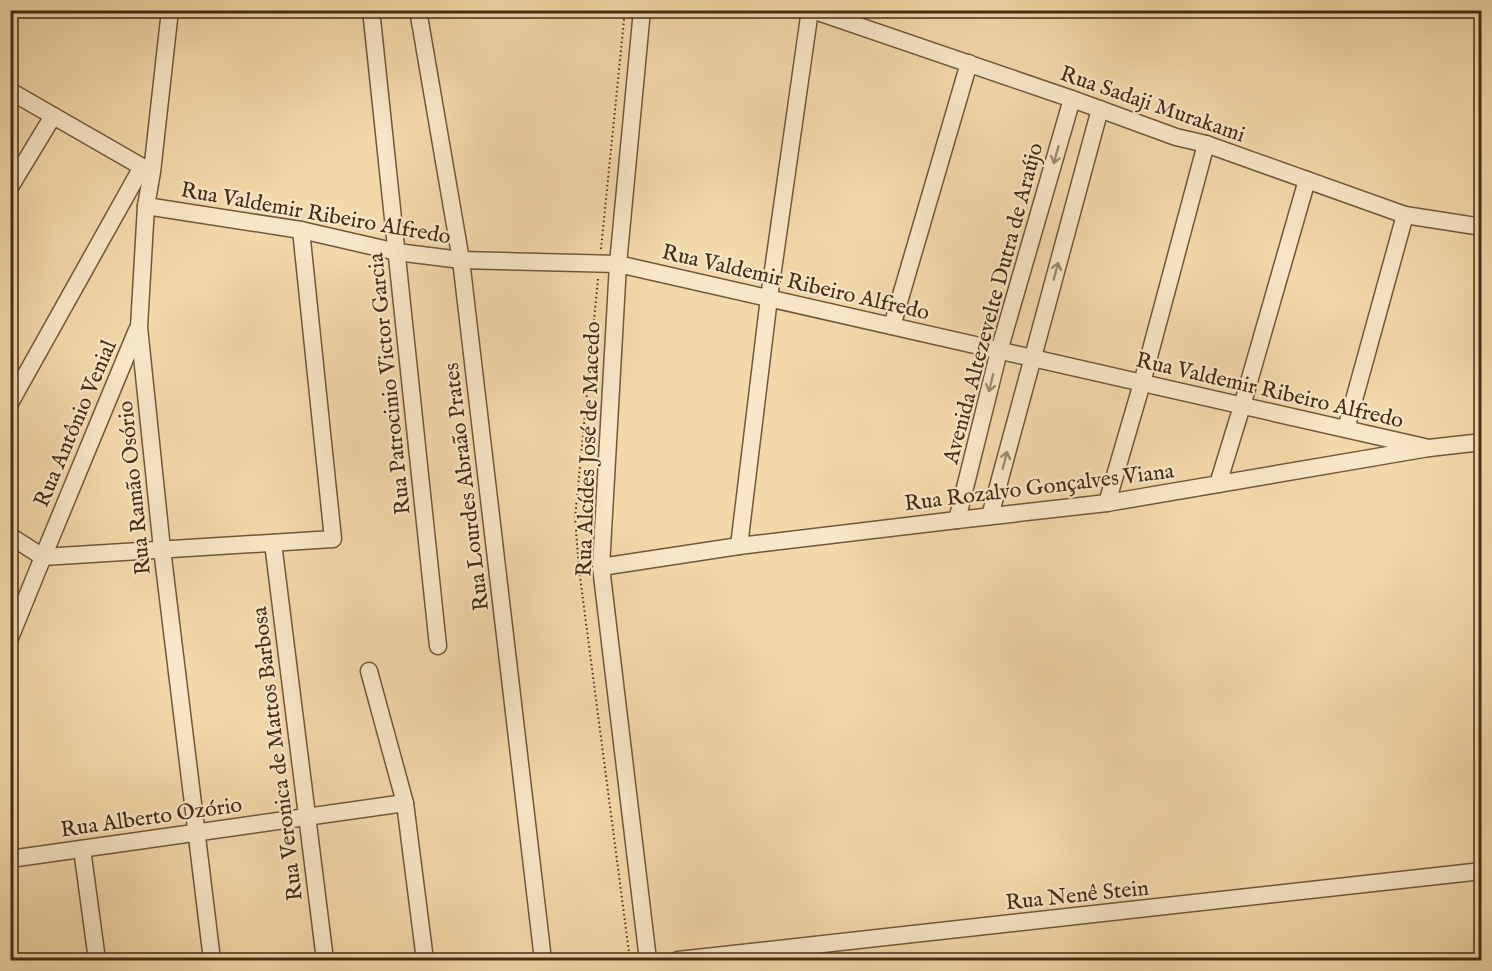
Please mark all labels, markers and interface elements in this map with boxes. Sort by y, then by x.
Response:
street label: Rua Sadaji Murakami [1056,60,1249,150]
street label: Avenida Altezevelte Dutra de Araújo [937,140,1050,468]
one-way arrow [1050,145,1061,164]
street label: Rua Valdemir Ribeiro Alfredo [178,176,453,252]
street label: Rua Valdemir Ribeiro Alfredo [659,238,932,327]
street label: Rua Patrocinio Victor Garcia [362,251,418,516]
one-way arrow [1051,262,1062,281]
street label: Rua Alcídes José de Macedo [571,321,607,577]
street label: Rua Antônio Venial [28,336,124,512]
street label: Rua Valdemir Ribeiro Alfredo [1133,346,1406,435]
street label: Rua Lourdes Abraão Prates [438,361,496,612]
one-way arrow [985,373,997,392]
street label: Rua Ramão Osório [112,399,158,576]
one-way arrow [1000,451,1011,470]
street label: Rua Rozalvo Gonçalves Viana [903,457,1176,518]
street label: Rua Veronica de Mattos Barbosa [246,605,310,902]
street label: Rua Alberto Ozório [59,791,244,845]
street label: Rua Nenê Stein [1004,875,1151,917]

